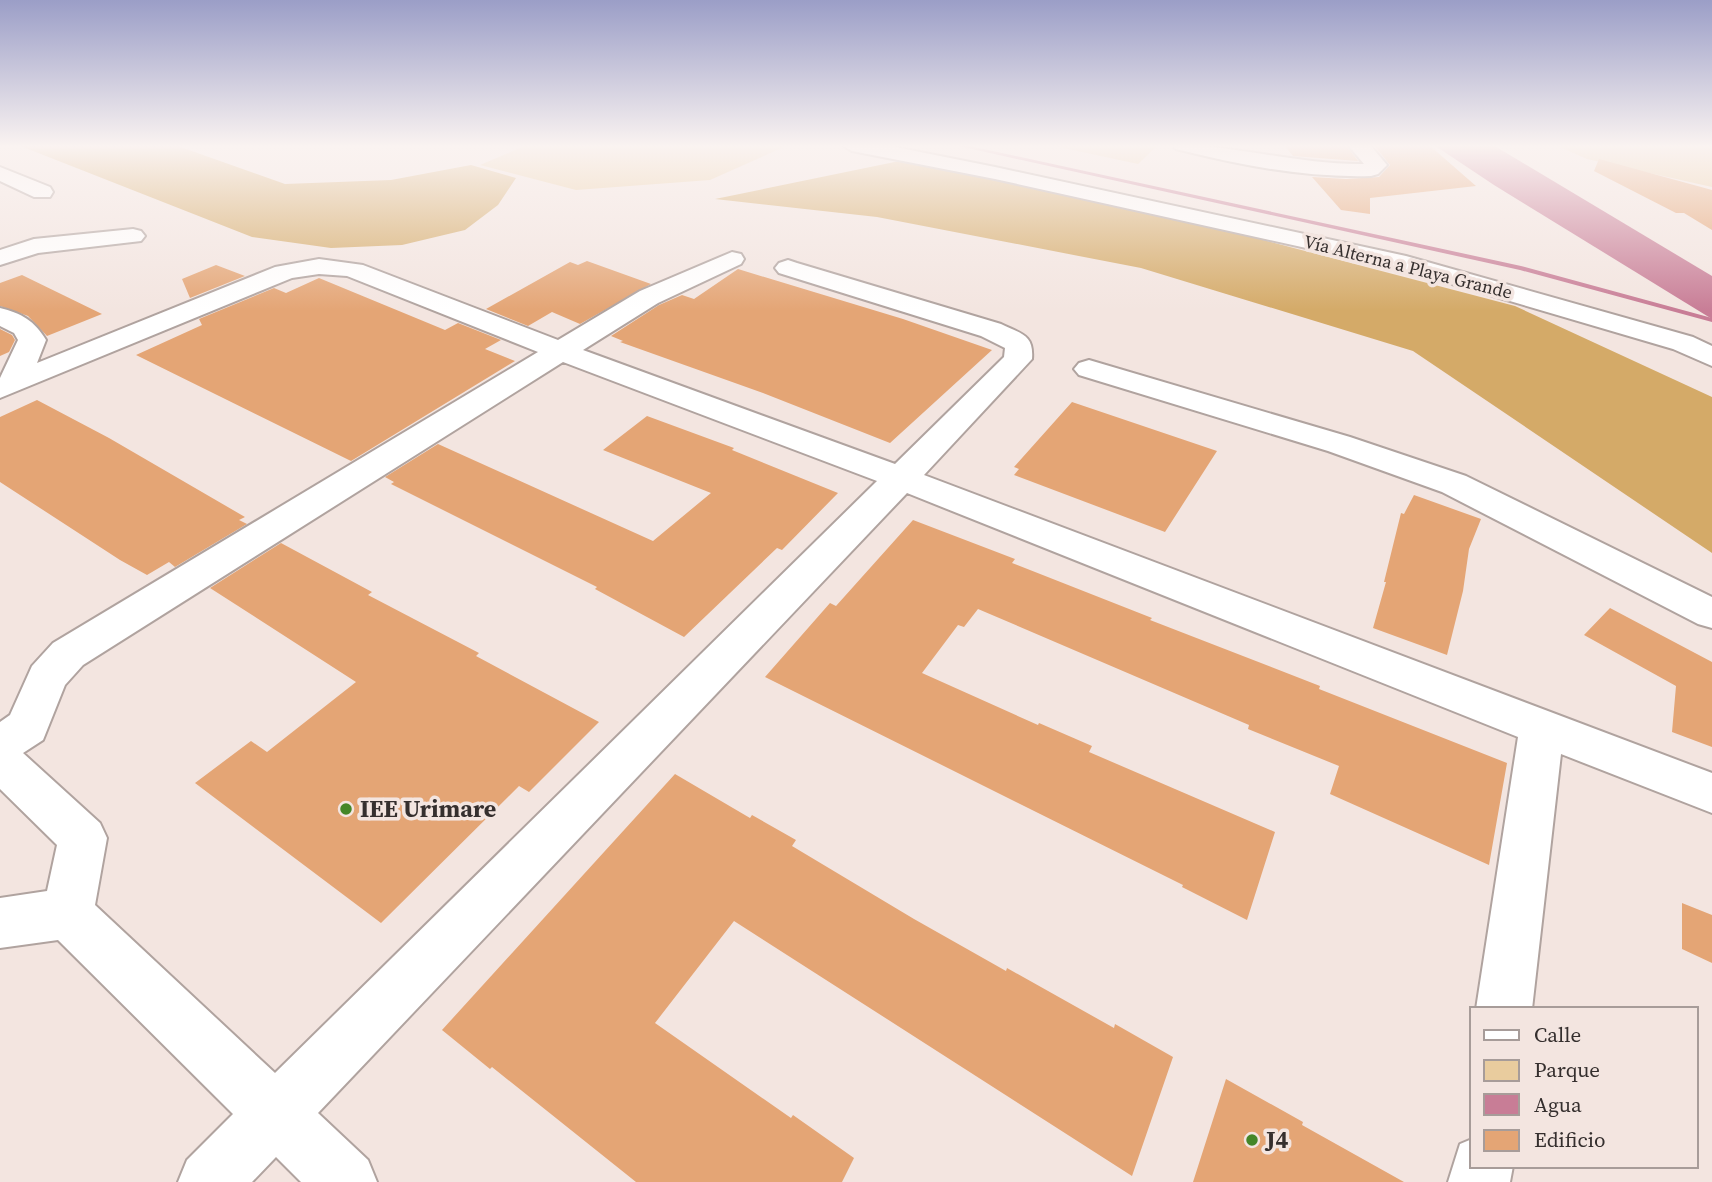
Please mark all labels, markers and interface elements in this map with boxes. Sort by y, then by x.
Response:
street label: Vía Alterna a Playa Grande [1301,228,1515,305]
place label: IEE Urimare [360,792,496,825]
marker: IEE Urimare [338,801,354,817]
legend [1470,1007,1698,1168]
text: Calle [1534,1020,1581,1049]
text: Parque [1534,1055,1600,1084]
text: Agua [1534,1090,1582,1119]
place label: J4 [1264,1123,1289,1156]
text: Edificio [1534,1125,1606,1154]
marker: J4 [1244,1132,1260,1148]

